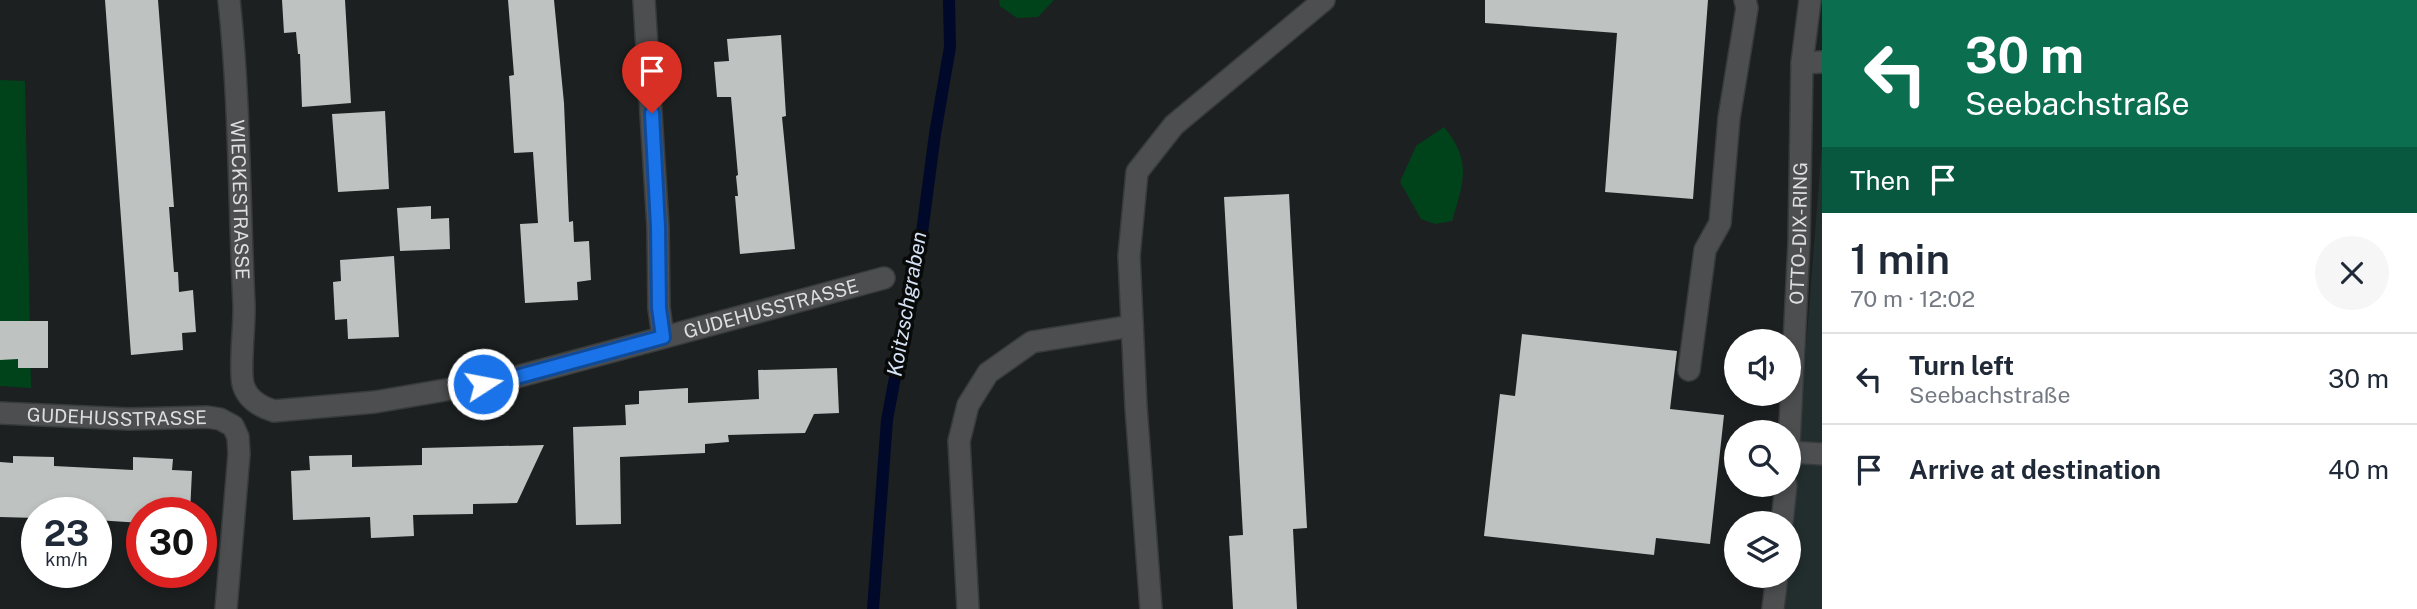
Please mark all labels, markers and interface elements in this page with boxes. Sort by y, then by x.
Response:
text: 30 m [1965,26,2084,84]
icon: left [1850,28,1941,119]
pin [622,41,682,113]
icon: arrive [633,52,671,90]
text: Seebachstraße [1965,85,2190,122]
street label: WIECKESTRASSE [227,119,254,280]
icon: arrive [1924,161,1962,199]
street label: OTTO-DIX-RING [1785,162,1811,305]
text: Then [1850,165,1910,196]
water label: Koitzschgraben [881,229,932,378]
text: 1 min [1850,234,1950,283]
button: close [2315,236,2389,310]
street label: GUDEHUSSTRASSE [681,274,861,343]
text: 70 m · 12:02 [1850,285,1975,312]
map controls [1724,329,1801,588]
button: sound [1724,329,1801,406]
position arrow [446,347,520,421]
text: Turn left [1909,350,2014,381]
icon: left [1850,360,1888,398]
text: 30 m [2328,363,2389,394]
text: Seebachstraße [1909,381,2070,408]
street label: GUDEHUSSTRASSE [26,403,207,430]
button: search [1724,420,1801,497]
icon: arrive [1850,451,1888,489]
text: Arrive at destination [1909,454,2161,485]
text: 40 m [2328,454,2389,485]
speed limit sign: 30 [126,497,217,588]
button: layers [1724,511,1801,588]
text: 23 [44,513,89,554]
text: km/h [45,549,88,570]

